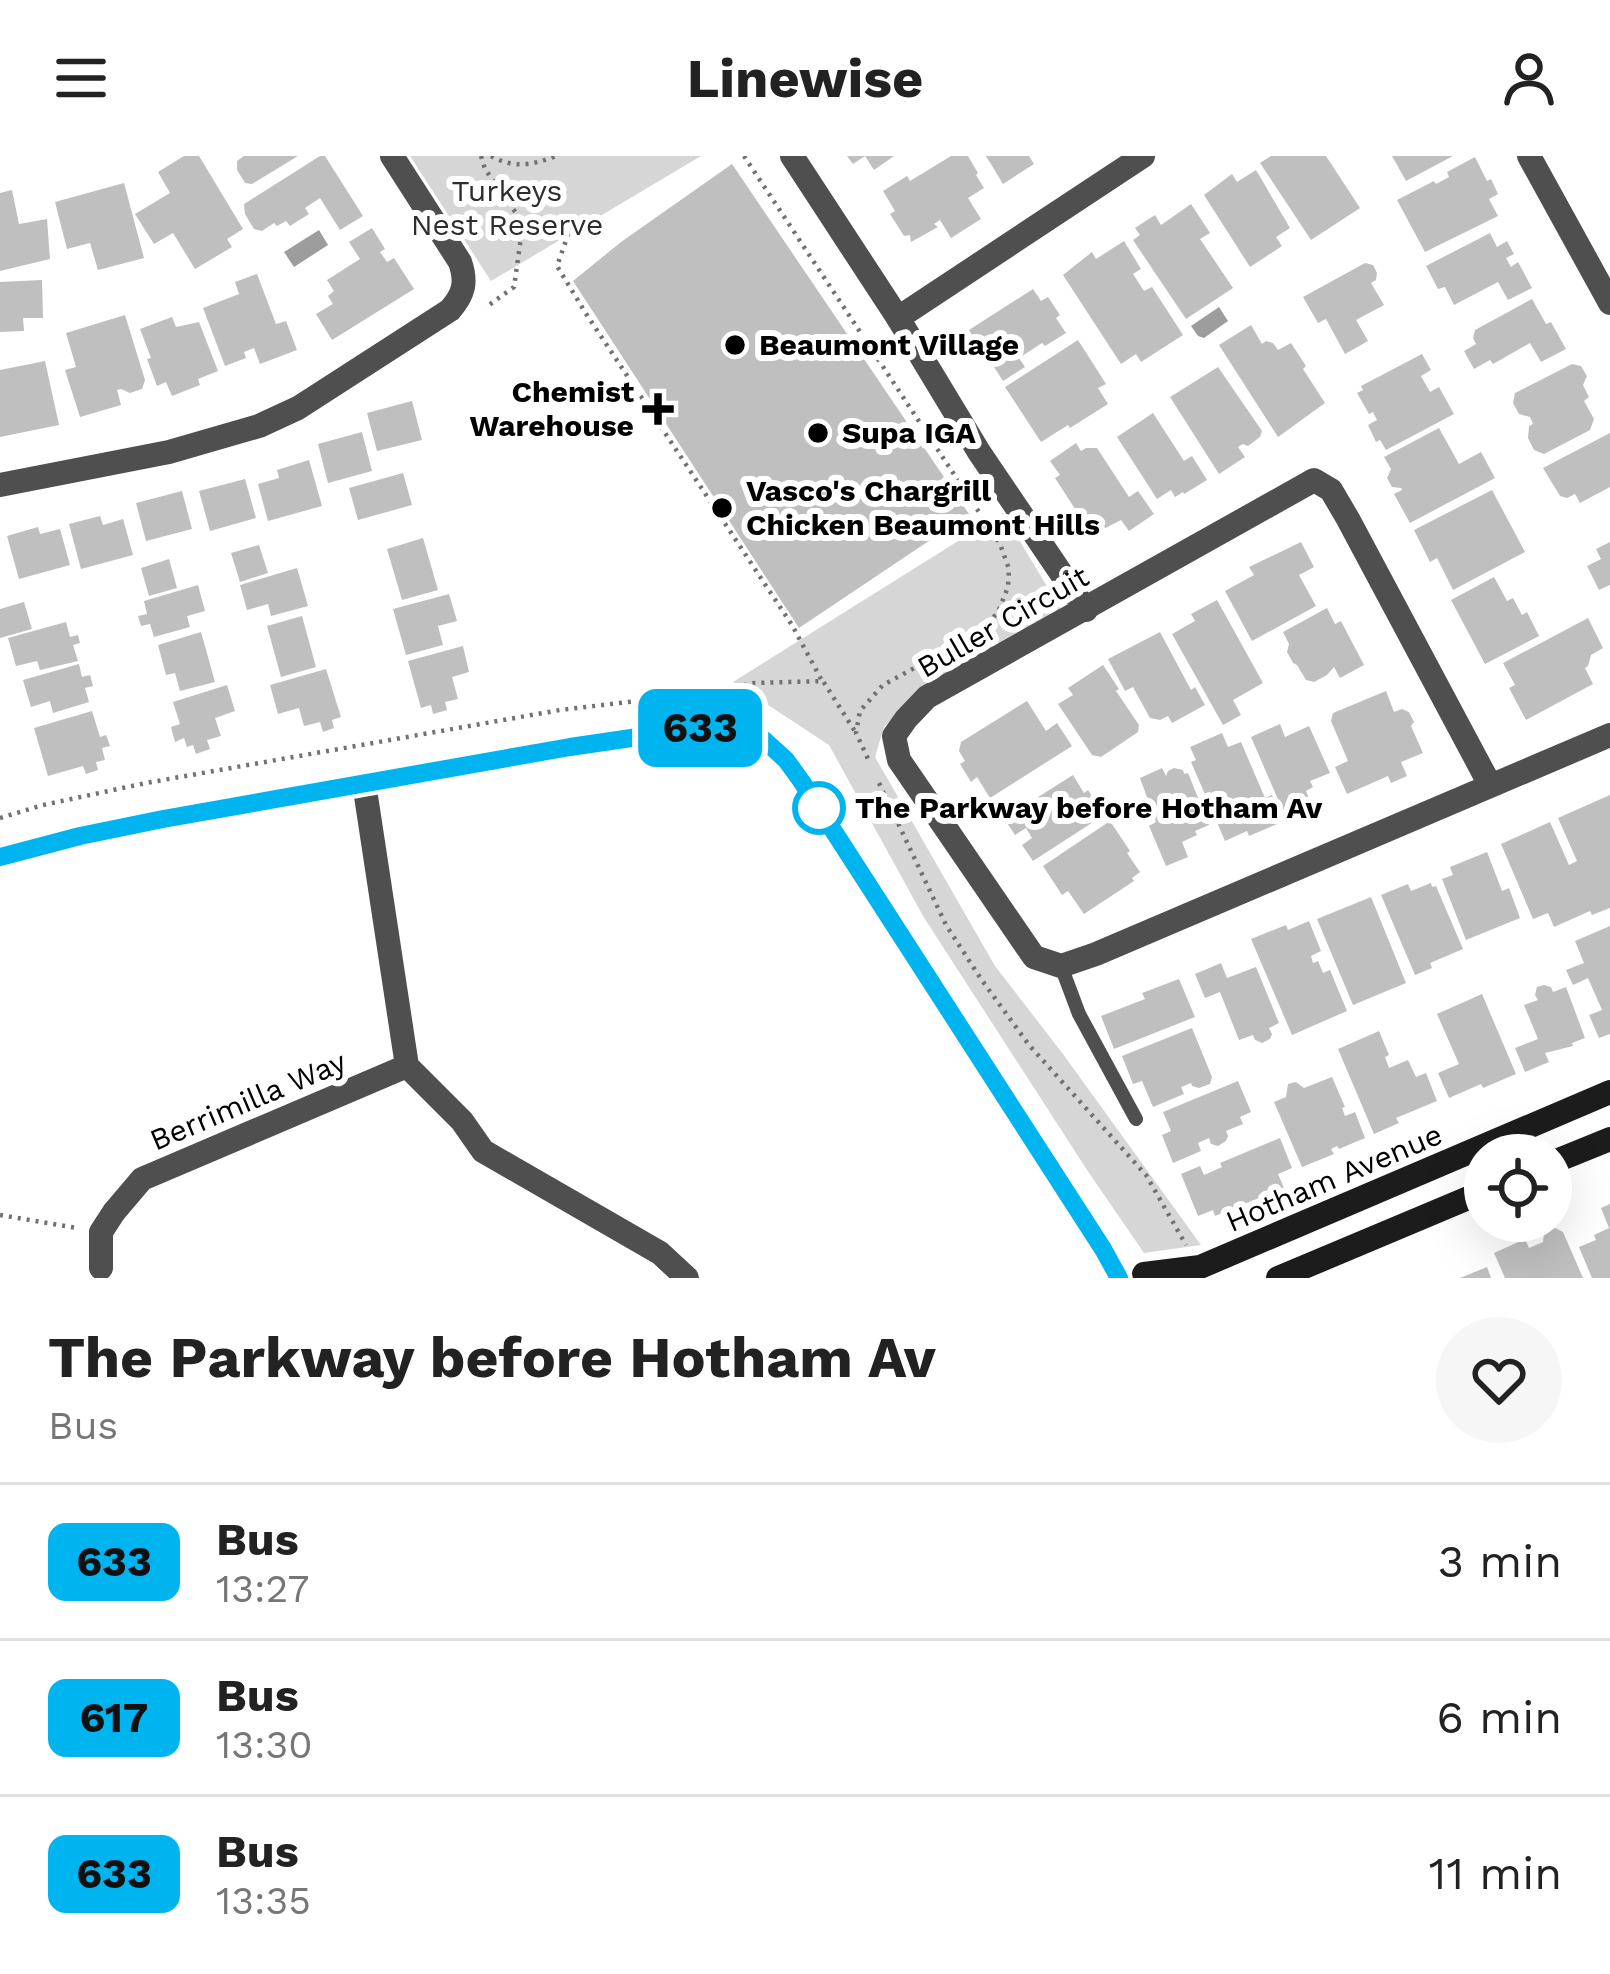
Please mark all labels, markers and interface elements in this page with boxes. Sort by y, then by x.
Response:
icon: menu [48,45,114,111]
icon: person [1496,45,1562,111]
text: Linewise [687,47,923,110]
park label: Turkeys Nest Reserve [411,173,603,242]
place label: Beaumont Village [759,327,1019,362]
marker: Beaumont Village [722,332,748,358]
place label: Chemist Warehouse [469,374,634,443]
marker: Chemist Warehouse [645,396,671,422]
place label: Supa IGA [842,415,976,450]
marker: Supa IGA [805,420,831,446]
place label: Vasco's Chargrill Chicken Beaumont Hills [746,473,1100,542]
marker: Vasco's Chargrill Chicken Beaumont Hills [709,495,735,521]
street label: Buller Circuit [911,558,1095,685]
line badge: 633 [631,689,769,767]
text: 633 [662,703,738,752]
marker: The Parkway before Hotham Av [794,783,844,833]
place label: The Parkway before Hotham Av [855,790,1322,825]
street label: Berrimilla Way [145,1043,351,1158]
street label: Hotham Avenue [1220,1116,1447,1239]
map controls [1464,1134,1572,1242]
button: locate [1464,1134,1572,1242]
button: heart [1436,1317,1562,1443]
text: The Parkway before Hotham Av [48,1324,936,1391]
text: Bus [48,1403,118,1448]
text: Bus [216,1513,299,1566]
text: 3 min [1438,1535,1562,1588]
text: 633 [76,1537,152,1586]
text: 13:27 [216,1566,309,1611]
text: Bus [216,1669,299,1722]
text: 6 min [1437,1691,1562,1744]
text: 617 [80,1693,148,1742]
text: 13:30 [216,1722,313,1767]
text: Bus [216,1825,299,1878]
text: 11 min [1429,1847,1562,1900]
text: 633 [76,1849,152,1898]
text: 13:35 [216,1878,311,1923]

